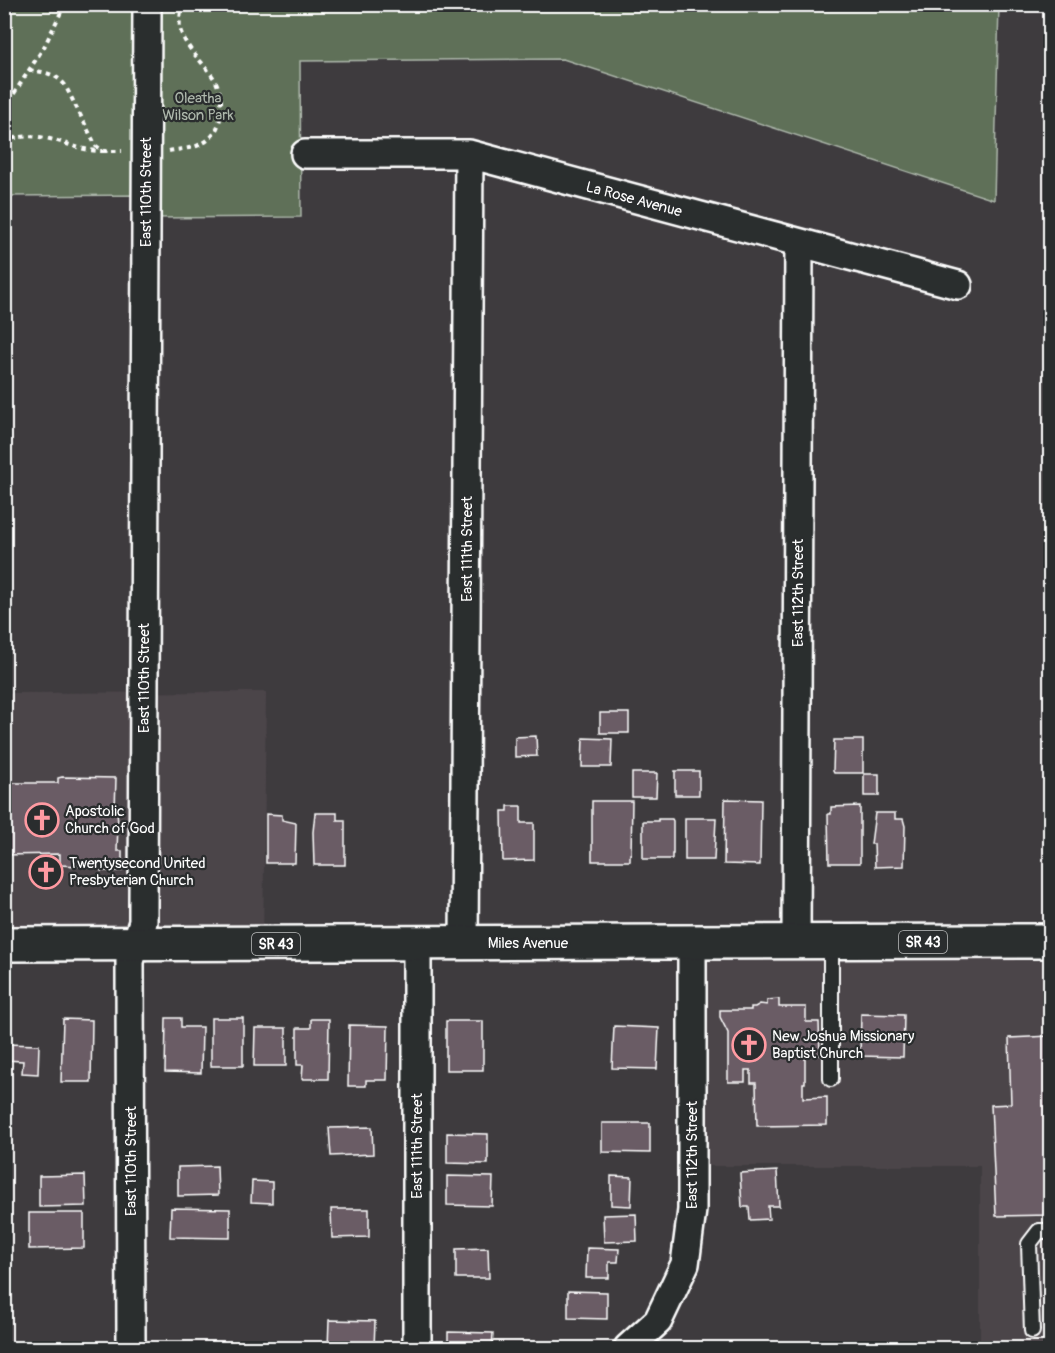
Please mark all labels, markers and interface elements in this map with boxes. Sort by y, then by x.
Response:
park label: Oleatha Wilson Park [162,89,235,125]
street label: East 110th Street [137,136,156,247]
street label: La Rose Avenue [584,178,685,222]
street label: East 111th Street [458,495,477,602]
street label: East 112th Street [789,538,808,647]
street label: East 110th Street [135,622,154,733]
church icon: Apostolic Church of God [24,802,60,838]
place label: Apostolic Church of God [65,802,155,838]
church icon: Twentysecond United Presbyterian Church [28,854,64,890]
place label: Twentysecond United Presbyterian Church [69,854,206,890]
road number: SR 43 [899,931,947,953]
road number: SR 43 [252,933,300,955]
street label: Miles Avenue [488,934,569,953]
church icon: New Joshua Missionary Baptist Church [731,1027,767,1063]
place label: New Joshua Missionary Baptist Church [772,1027,915,1063]
street label: East 111th Street [408,1092,427,1199]
street label: East 112th Street [683,1100,702,1209]
street label: East 110th Street [122,1105,141,1216]

